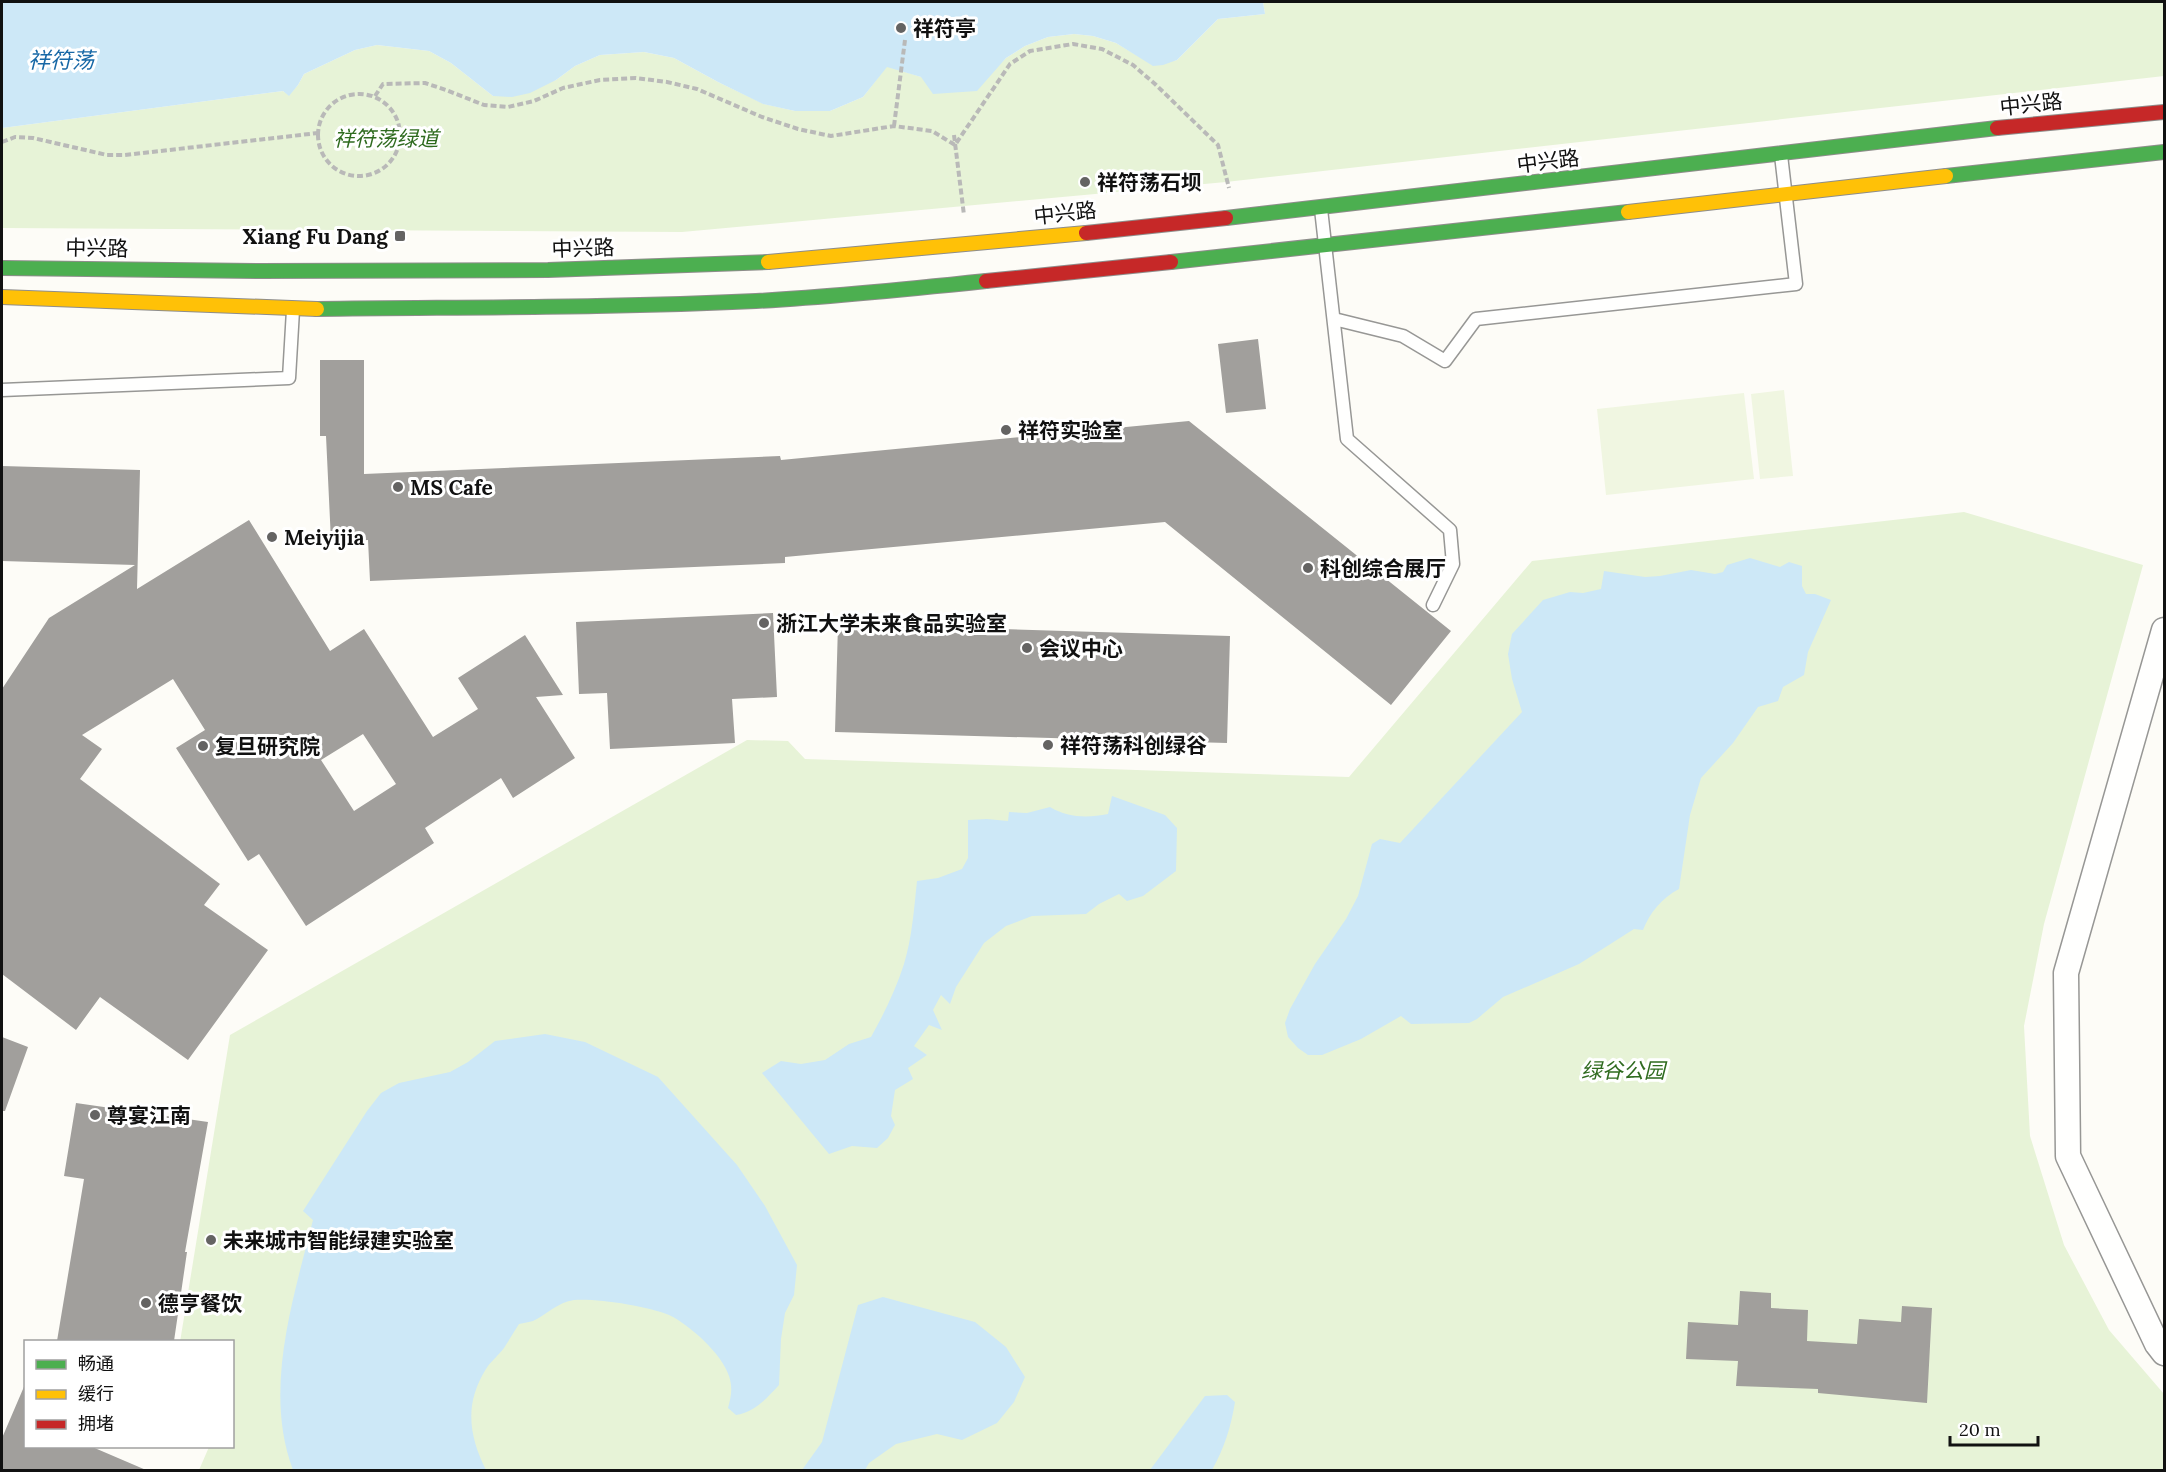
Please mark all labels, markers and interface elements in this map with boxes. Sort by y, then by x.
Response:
place label: 祥符亭 [913,15,976,42]
marker: 祥符亭 [894,21,908,35]
water label: 祥符荡 [28,46,97,74]
street label: 中兴路 [1998,87,2064,121]
park label: 祥符荡绿道 [334,125,441,152]
street label: 中兴路 [1515,144,1581,178]
place label: 祥符荡石坝 [1097,169,1202,196]
marker: 祥符荡石坝 [1078,175,1092,189]
street label: 中兴路 [1032,196,1098,230]
place label: Xiang Fu Dang [243,223,389,250]
marker: Xiang Fu Dang [393,229,407,243]
street label: 中兴路 [551,233,615,263]
street label: 中兴路 [65,234,129,262]
place label: 祥符实验室 [1018,417,1123,444]
marker: 祥符实验室 [999,423,1013,437]
place label: MS Cafe [410,474,493,501]
marker: MS Cafe [391,480,405,494]
place label: Meiyijia [284,524,365,551]
marker: Meiyijia [265,530,279,544]
place label: 科创综合展厅 [1320,555,1446,582]
marker: 科创综合展厅 [1301,561,1315,575]
place label: 浙江大学未来食品实验室 [776,610,1007,637]
marker: 浙江大学未来食品实验室 [757,616,771,630]
place label: 会议中心 [1039,635,1123,662]
marker: 会议中心 [1020,641,1034,655]
place label: 祥符荡科创绿谷 [1060,732,1207,759]
place label: 复旦研究院 [215,733,320,760]
marker: 祥符荡科创绿谷 [1041,738,1055,752]
marker: 复旦研究院 [196,739,210,753]
park label: 绿谷公园 [1581,1057,1668,1084]
place label: 尊宴江南 [107,1102,191,1129]
marker: 尊宴江南 [88,1108,102,1122]
place label: 未来城市智能绿建实验室 [223,1227,454,1254]
marker: 未来城市智能绿建实验室 [204,1233,218,1247]
place label: 德亨餐饮 [158,1290,243,1317]
marker: 德亨餐饮 [139,1296,153,1310]
legend [24,1340,234,1448]
text: 畅通 [78,1352,114,1375]
text: 缓行 [78,1382,114,1405]
scale bar [1950,1409,2038,1447]
text: 拥堵 [78,1412,114,1435]
text: 20 m [1959,1418,2001,1441]

